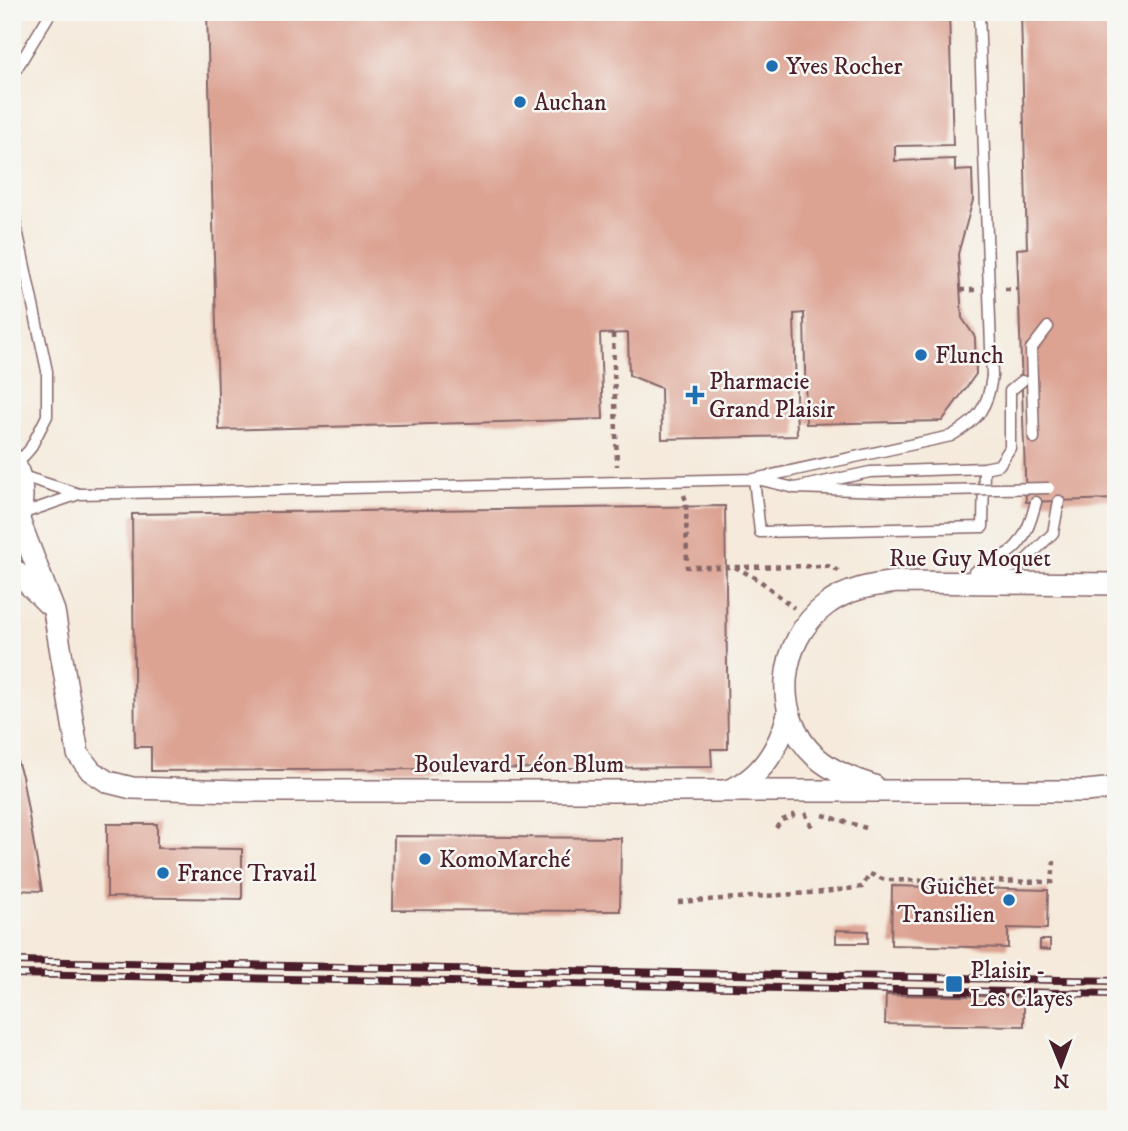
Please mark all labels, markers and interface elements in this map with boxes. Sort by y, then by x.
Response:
place label: Yves Rocher [786,52,903,82]
marker: Yves Rocher [764,58,780,74]
place label: Auchan [534,88,607,118]
marker: Auchan [512,94,528,110]
place label: Flunch [935,341,1004,371]
marker: Flunch [913,347,929,363]
place label: Pharmacie Grand Plaisir [709,367,835,425]
marker: Pharmacie Grand Plaisir [687,387,703,403]
street label: Rue Guy Moquet [889,544,1051,574]
street label: Boulevard Léon Blum [414,750,624,780]
place label: KomoMarché [439,845,571,875]
marker: KomoMarché [417,851,433,867]
place label: France Travail [177,859,317,889]
marker: France Travail [155,865,171,881]
place label: Guichet Transilien [898,872,995,930]
marker: Guichet Transilien [1001,892,1017,908]
place label: Plaisir - Les Clayes [970,956,1073,1014]
marker: Plaisir - Les Clayes [944,974,964,994]
north arrow [1026,1030,1096,1100]
text: N [1053,1069,1069,1092]

